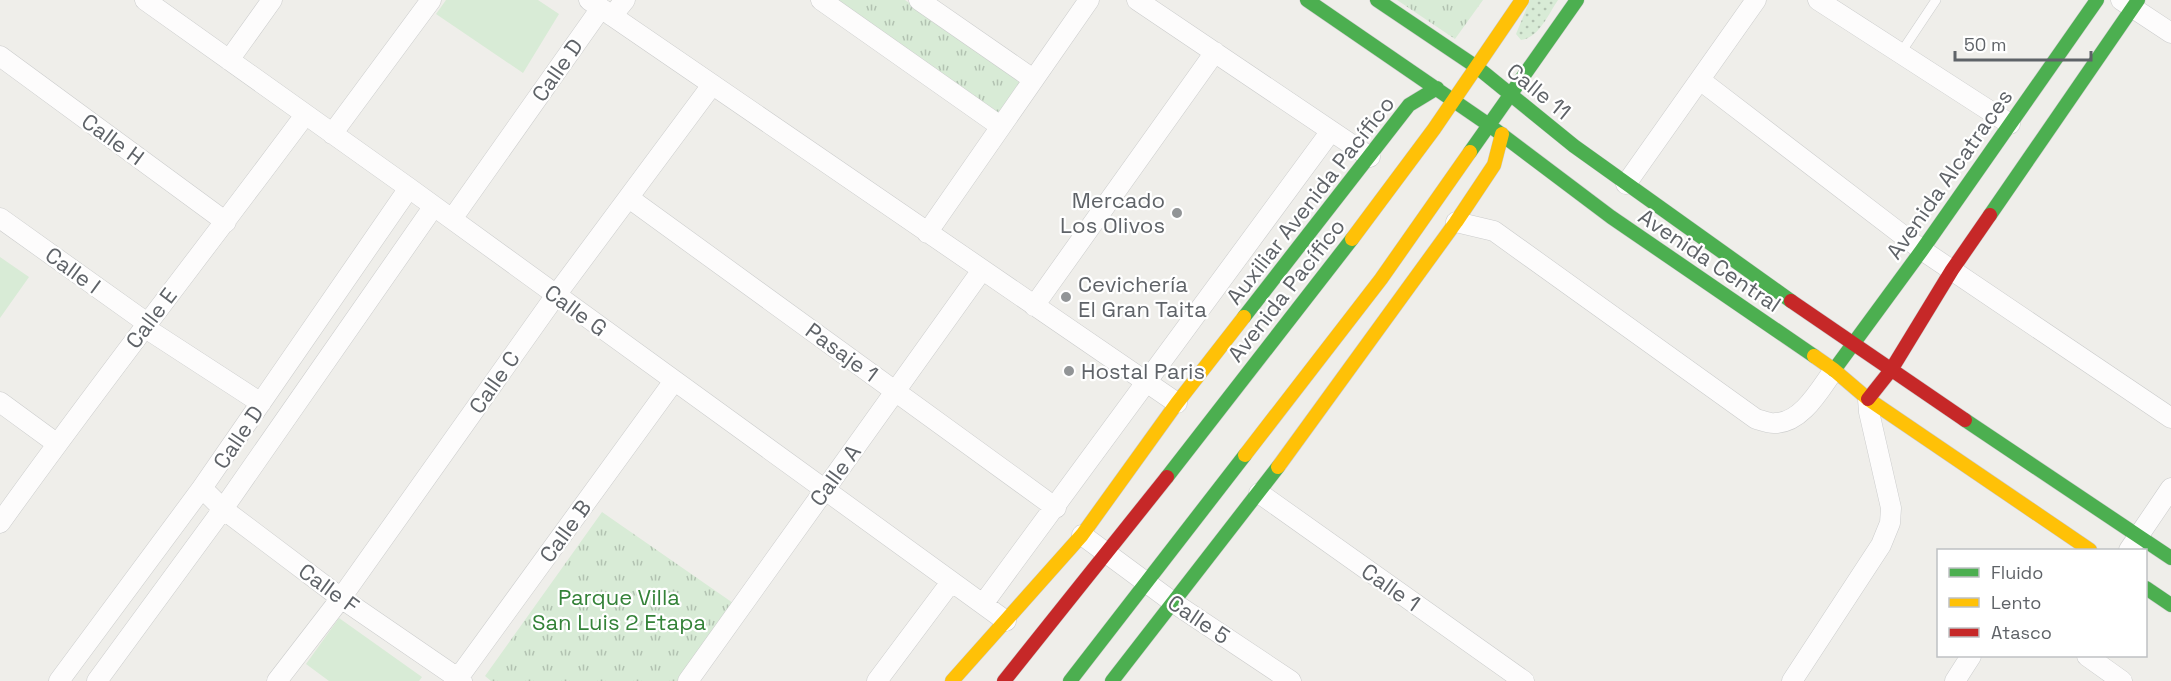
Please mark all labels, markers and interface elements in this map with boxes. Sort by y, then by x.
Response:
scale bar [1955,24,2092,62]
street label: Calle D [525,33,589,107]
text: 50 m [1964,33,2006,56]
street label: Calle 11 [1501,57,1577,125]
street label: Avenida Alcatraces [1880,83,2018,265]
street label: Auxiliar Avenida Pacífico [1220,90,1400,310]
street label: Calle H [76,107,150,171]
place label: Mercado Los Olivos [1060,186,1165,239]
street label: Avenida Central [1633,202,1787,318]
marker: Mercado Los Olivos [1170,206,1184,220]
street label: Avenida Pacífico [1222,213,1350,367]
street label: Calle I [40,241,106,299]
place label: Cevichería El Gran Taita [1078,270,1207,323]
street label: Calle G [539,278,613,342]
street label: Calle E [119,282,183,354]
marker: Cevichería El Gran Taita [1059,290,1073,304]
street label: Pasaje 1 [800,316,884,388]
street label: Calle C [462,345,526,419]
place label: Hostal Paris [1081,357,1205,385]
marker: Hostal Paris [1062,364,1076,378]
street label: Calle D [207,400,269,474]
street label: Calle A [803,438,867,511]
street label: Calle B [533,494,597,568]
legend [1937,549,2147,657]
street label: Calle F [293,557,365,619]
street label: Calle 1 [1356,557,1426,617]
text: Fluido [1991,561,2043,584]
park label: Parque Villa San Luis 2 Etapa [532,583,706,636]
street label: Calle 5 [1162,588,1236,650]
text: Lento [1991,591,2041,614]
text: Atasco [1991,621,2052,644]

